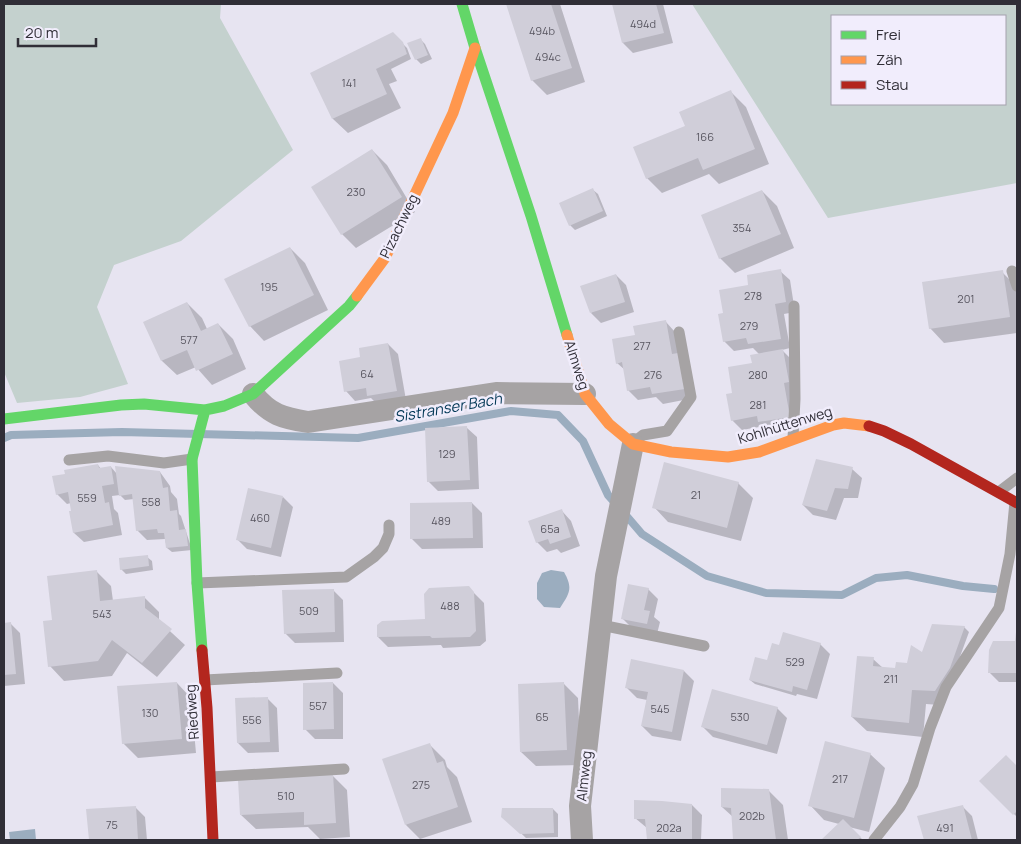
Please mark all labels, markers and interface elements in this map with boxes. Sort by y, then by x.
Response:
scale bar [18,15,95,47]
legend [831,15,1006,105]
house number: 494d [630,16,656,31]
text: 20 m [25,22,58,43]
house number: 494b [529,23,556,38]
text: Frei [876,24,901,45]
house number: 494c [535,49,561,64]
text: Zäh [876,49,903,70]
text: Stau [876,74,909,95]
house number: 141 [341,75,357,90]
house number: 166 [696,129,714,144]
house number: 230 [346,184,366,199]
street label: Pizachweg [375,190,422,261]
house number: 354 [733,220,751,235]
house number: 195 [260,279,278,294]
house number: 278 [744,288,762,303]
house number: 201 [957,291,975,306]
house number: 279 [740,318,758,333]
house number: 577 [180,332,198,347]
street label: Almweg [561,338,594,392]
house number: 277 [633,338,651,353]
house number: 64 [360,366,374,381]
house number: 276 [644,367,662,382]
house number: 280 [748,367,768,382]
water label: Sistranser Bach [393,388,504,427]
house number: 281 [750,397,766,412]
street label: Kohlhüttenweg [735,401,834,448]
house number: 129 [438,446,456,461]
house number: 21 [691,487,701,502]
house number: 559 [77,490,97,505]
house number: 558 [141,494,161,509]
house number: 460 [250,510,270,525]
house number: 489 [431,513,451,528]
house number: 65a [540,521,560,536]
house number: 488 [440,598,460,613]
house number: 509 [299,603,319,618]
house number: 543 [93,606,111,621]
house number: 529 [785,654,805,669]
house number: 211 [884,671,898,686]
street label: Riedweg [180,684,203,740]
house number: 557 [309,698,327,713]
house number: 545 [650,701,670,716]
house number: 130 [141,705,159,720]
house number: 65 [535,709,549,724]
house number: 530 [730,709,750,724]
house number: 556 [242,712,262,727]
street label: Almweg [571,750,596,802]
house number: 217 [832,771,848,786]
house number: 275 [412,777,430,792]
house number: 510 [277,788,295,803]
house number: 202b [739,808,765,823]
house number: 75 [106,817,118,832]
house number: 202a [656,820,682,835]
house number: 491 [936,820,954,835]

